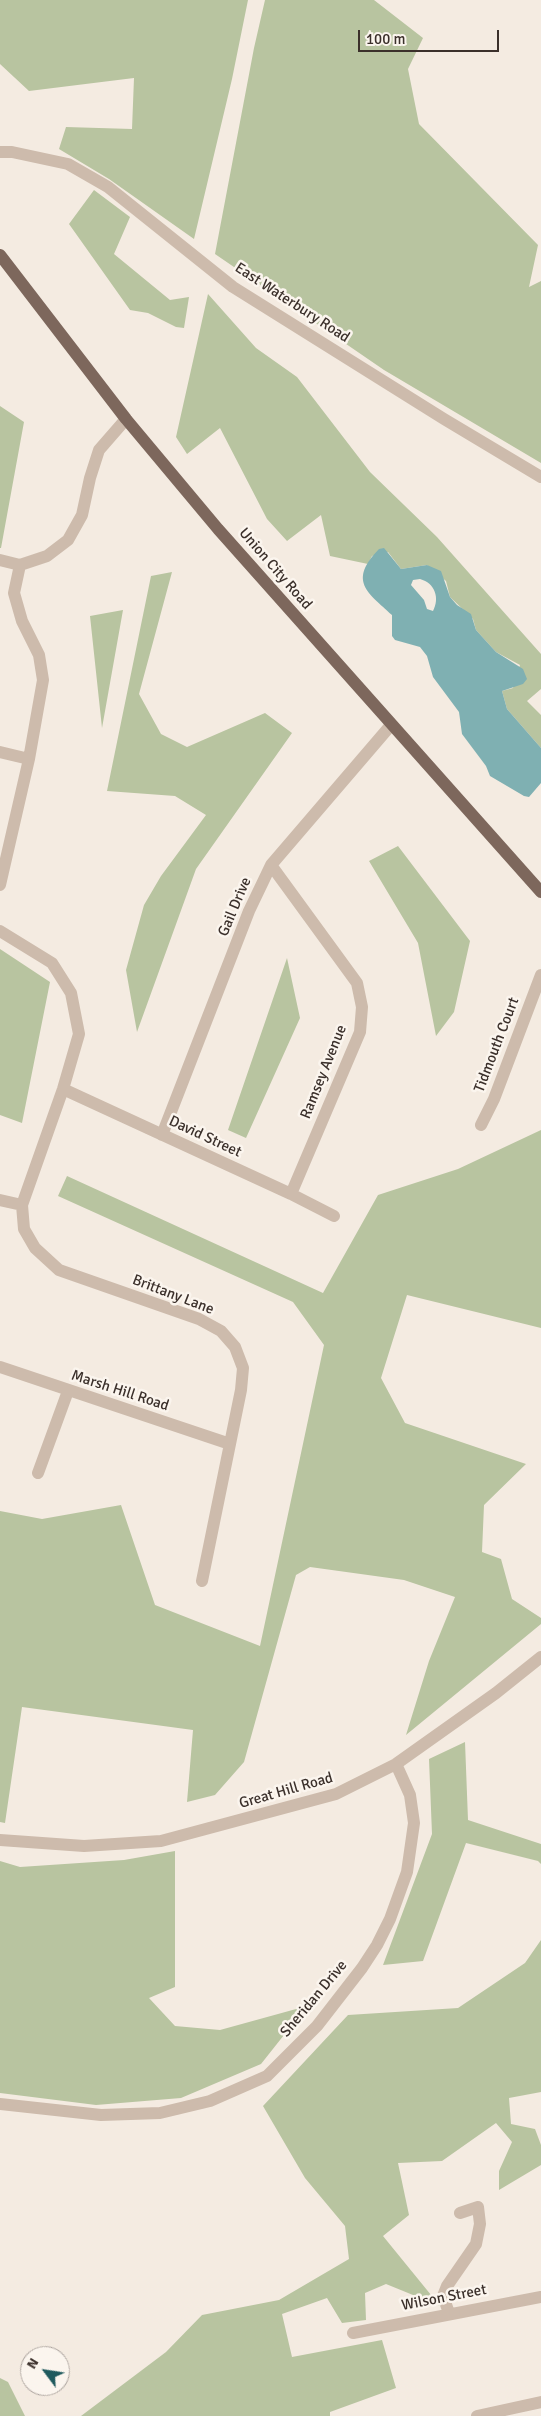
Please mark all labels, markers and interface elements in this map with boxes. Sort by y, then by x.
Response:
scale bar [361,20,502,52]
text: 100 m [366,30,406,48]
street label: East Waterbury Road [231,259,353,347]
street label: Union City Road [235,524,315,614]
street label: Gail Drive [214,875,256,939]
street label: Tidmouth Court [471,995,523,1095]
street label: Ramsey Avenue [297,1022,351,1122]
street label: David Street [166,1112,244,1162]
street label: Brittany Lane [130,1271,216,1319]
street label: Marsh Hill Road [69,1367,171,1415]
street label: Great Hill Road [237,1769,335,1813]
street label: Sheridan Drive [277,1957,351,2041]
street label: Wilson Street [400,2281,488,2315]
north arrow [20,2346,70,2396]
text: N [23,2355,42,2372]

